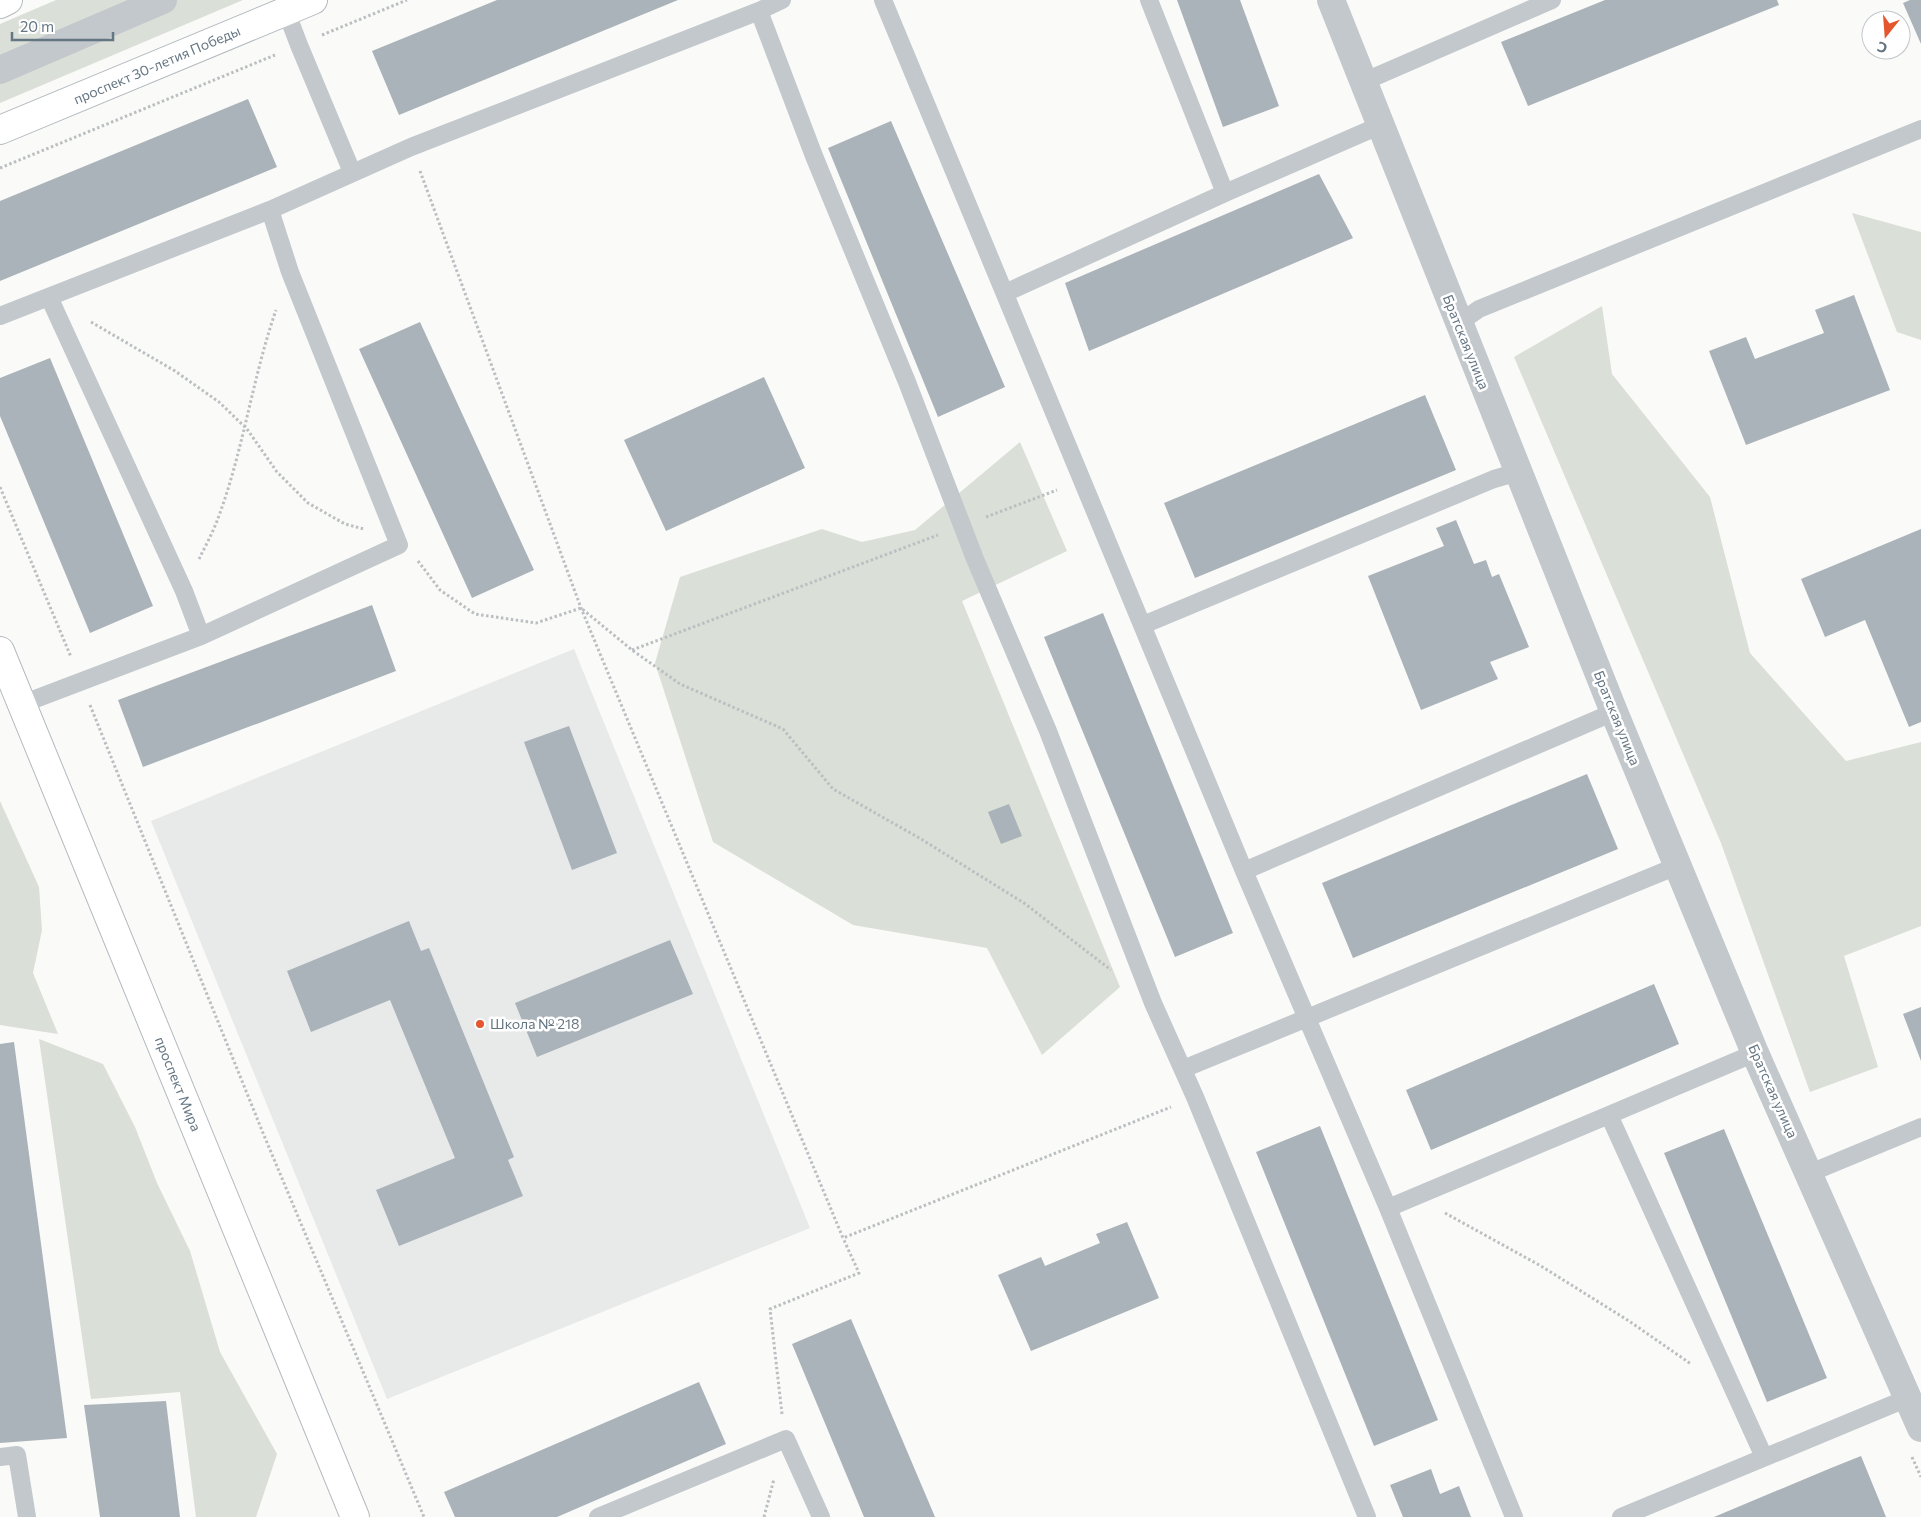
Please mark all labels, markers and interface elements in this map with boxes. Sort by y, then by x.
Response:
scale bar [12,10,114,42]
north arrow [1861,10,1911,60]
text: 20 m [20,17,54,35]
street label: проспект 30-летия Победы [71,22,243,107]
text: С [1875,38,1889,57]
street label: Братская улица [1440,292,1493,392]
street label: Братская улица [1591,668,1644,768]
place label: Школа № 218 [490,1015,579,1032]
marker: Школа № 218 [474,1018,486,1030]
street label: проспект Мира [152,1034,205,1134]
street label: Братская улица [1745,1041,1802,1140]

